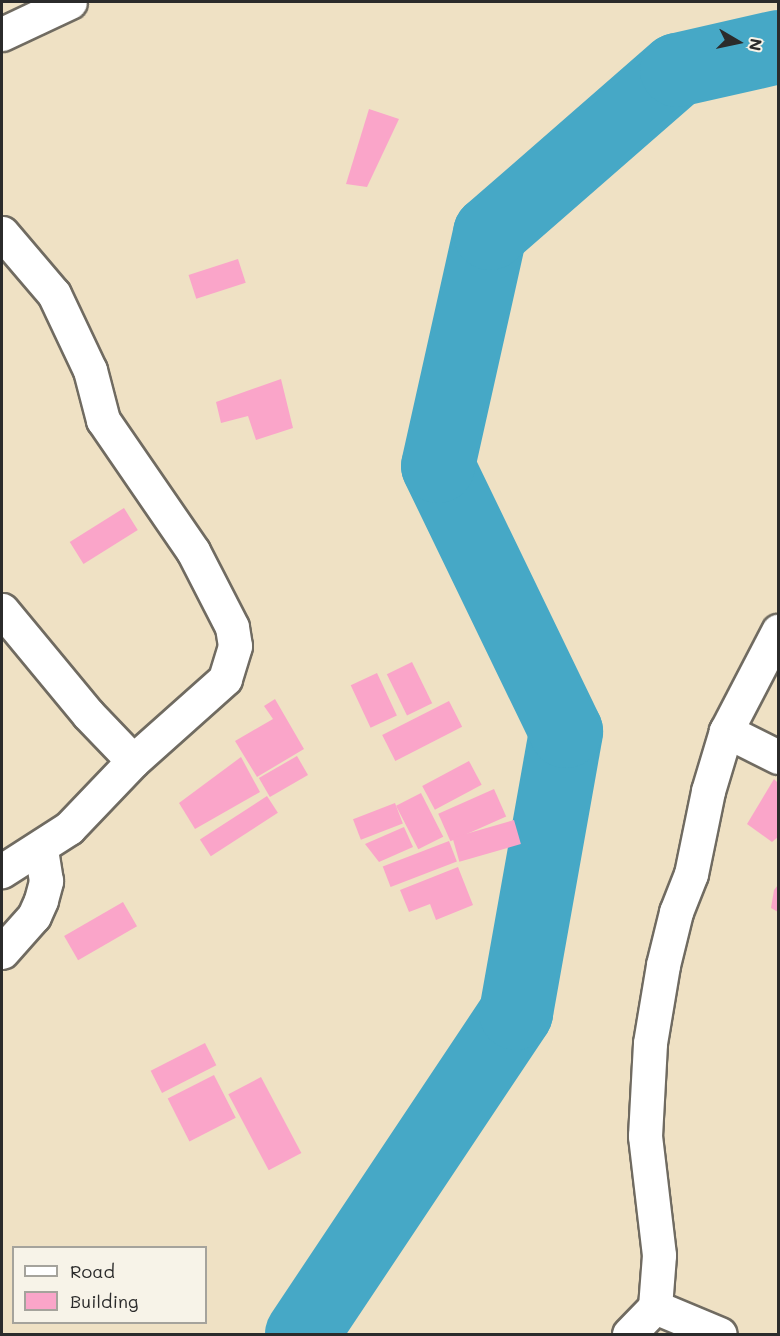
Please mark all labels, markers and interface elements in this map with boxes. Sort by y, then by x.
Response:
north arrow [708,12,768,72]
text: N [745,37,768,53]
legend [12,1246,207,1324]
text: Road [70,1259,115,1283]
text: Building [70,1289,138,1313]

